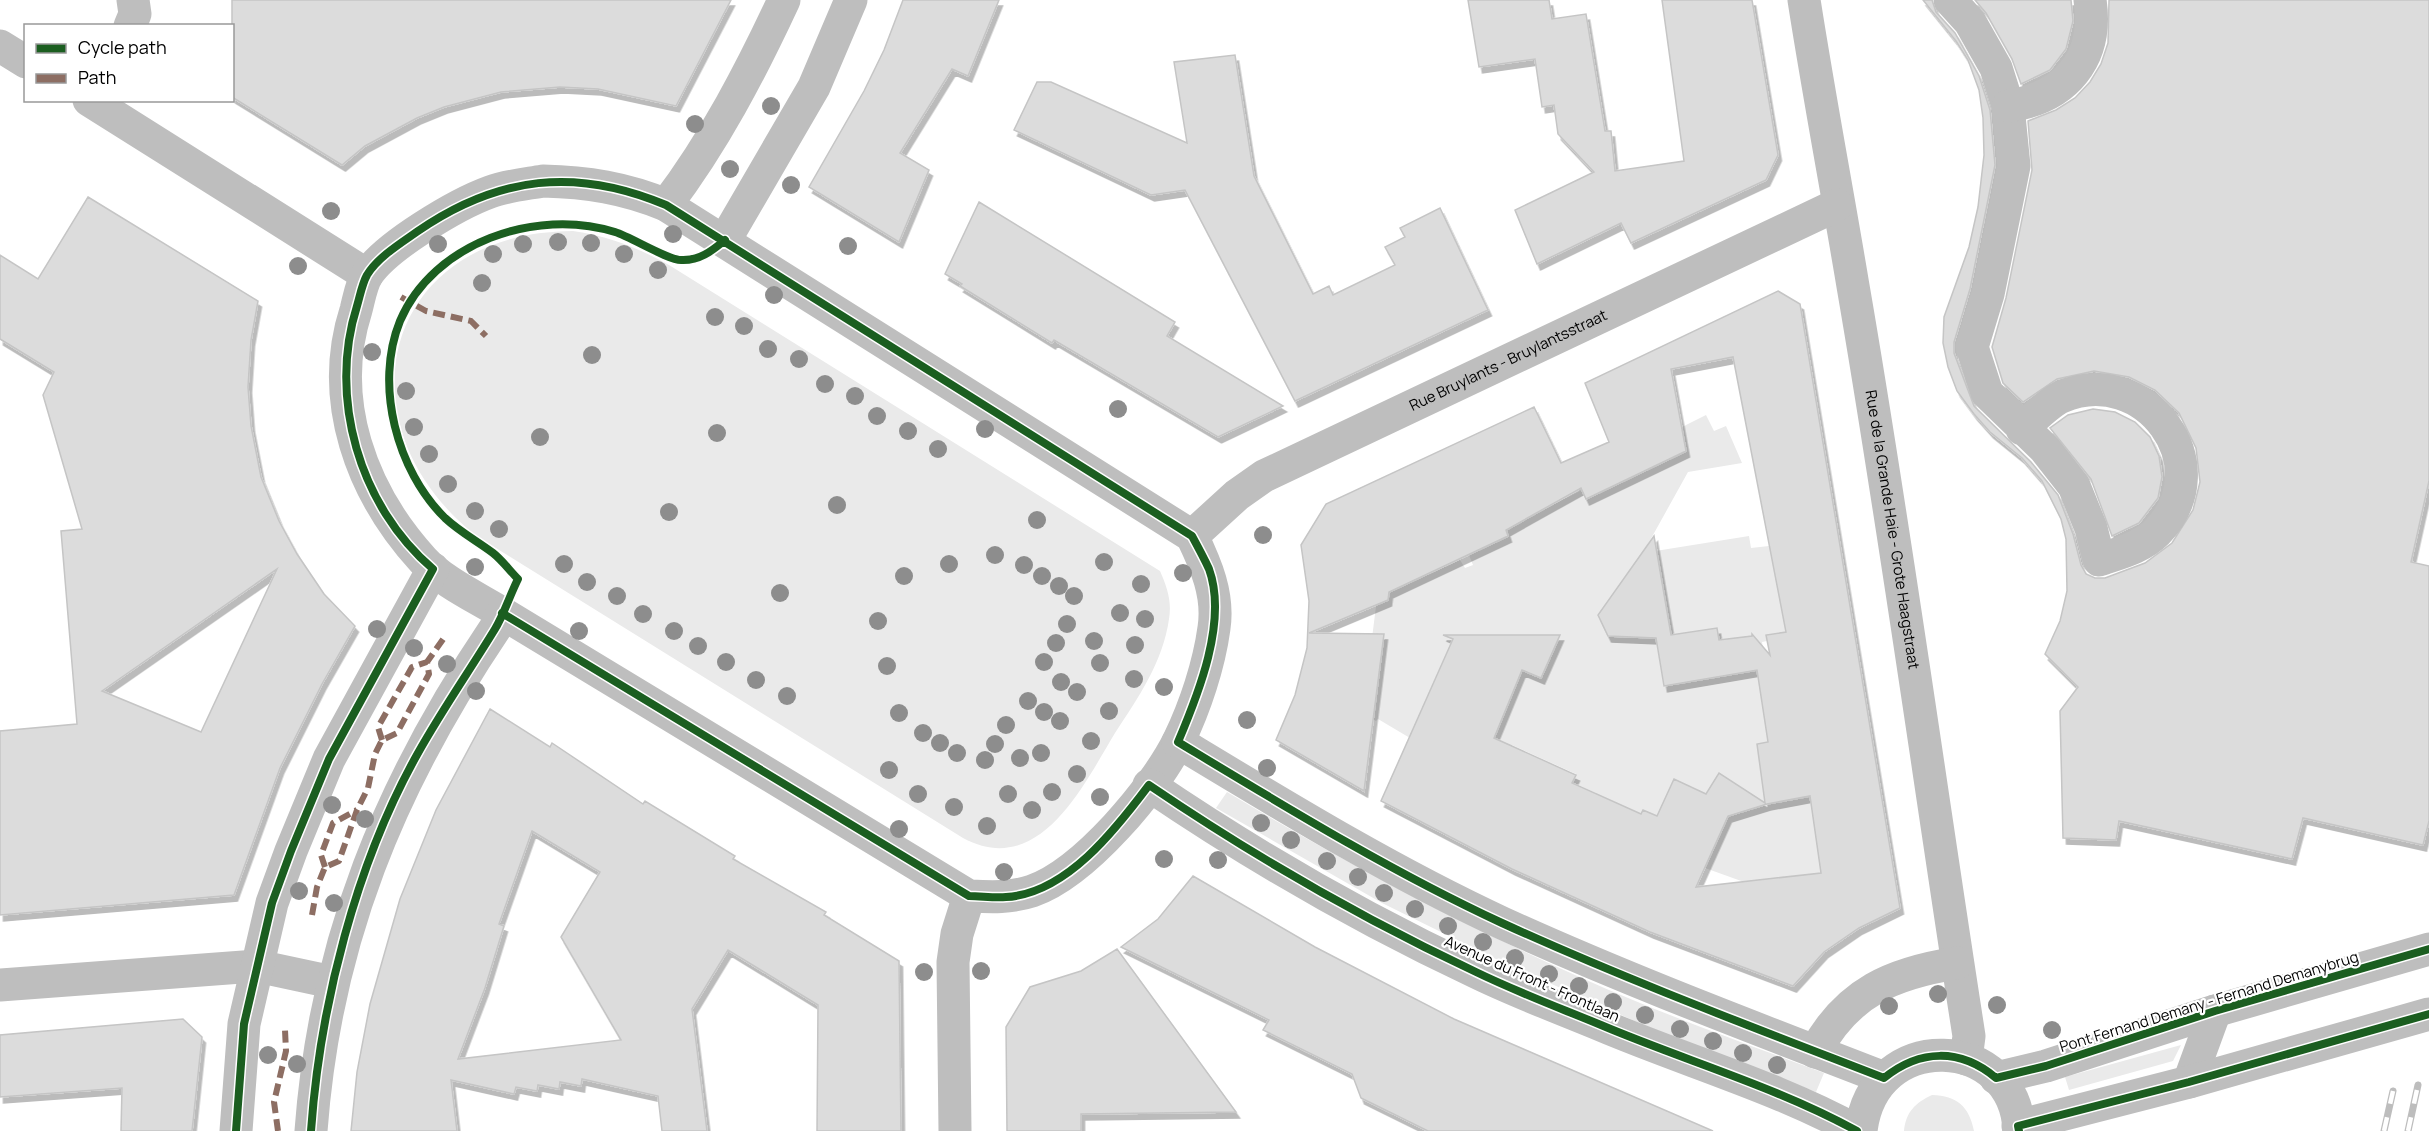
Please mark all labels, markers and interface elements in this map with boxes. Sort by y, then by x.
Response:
legend [24,24,234,102]
text: Cycle path [78,35,167,59]
text: Path [78,65,116,89]
street label: Rue Bruylants - Bruylantsstraat [1406,304,1610,416]
street label: Rue de la Grande Haie - Grote Haagstraat [1861,388,1925,671]
street label: Avenue du Front - Frontlaan [1441,930,1623,1027]
street label: Pont Fernand Demany - Fernand Demanybrug [2057,946,2361,1057]

